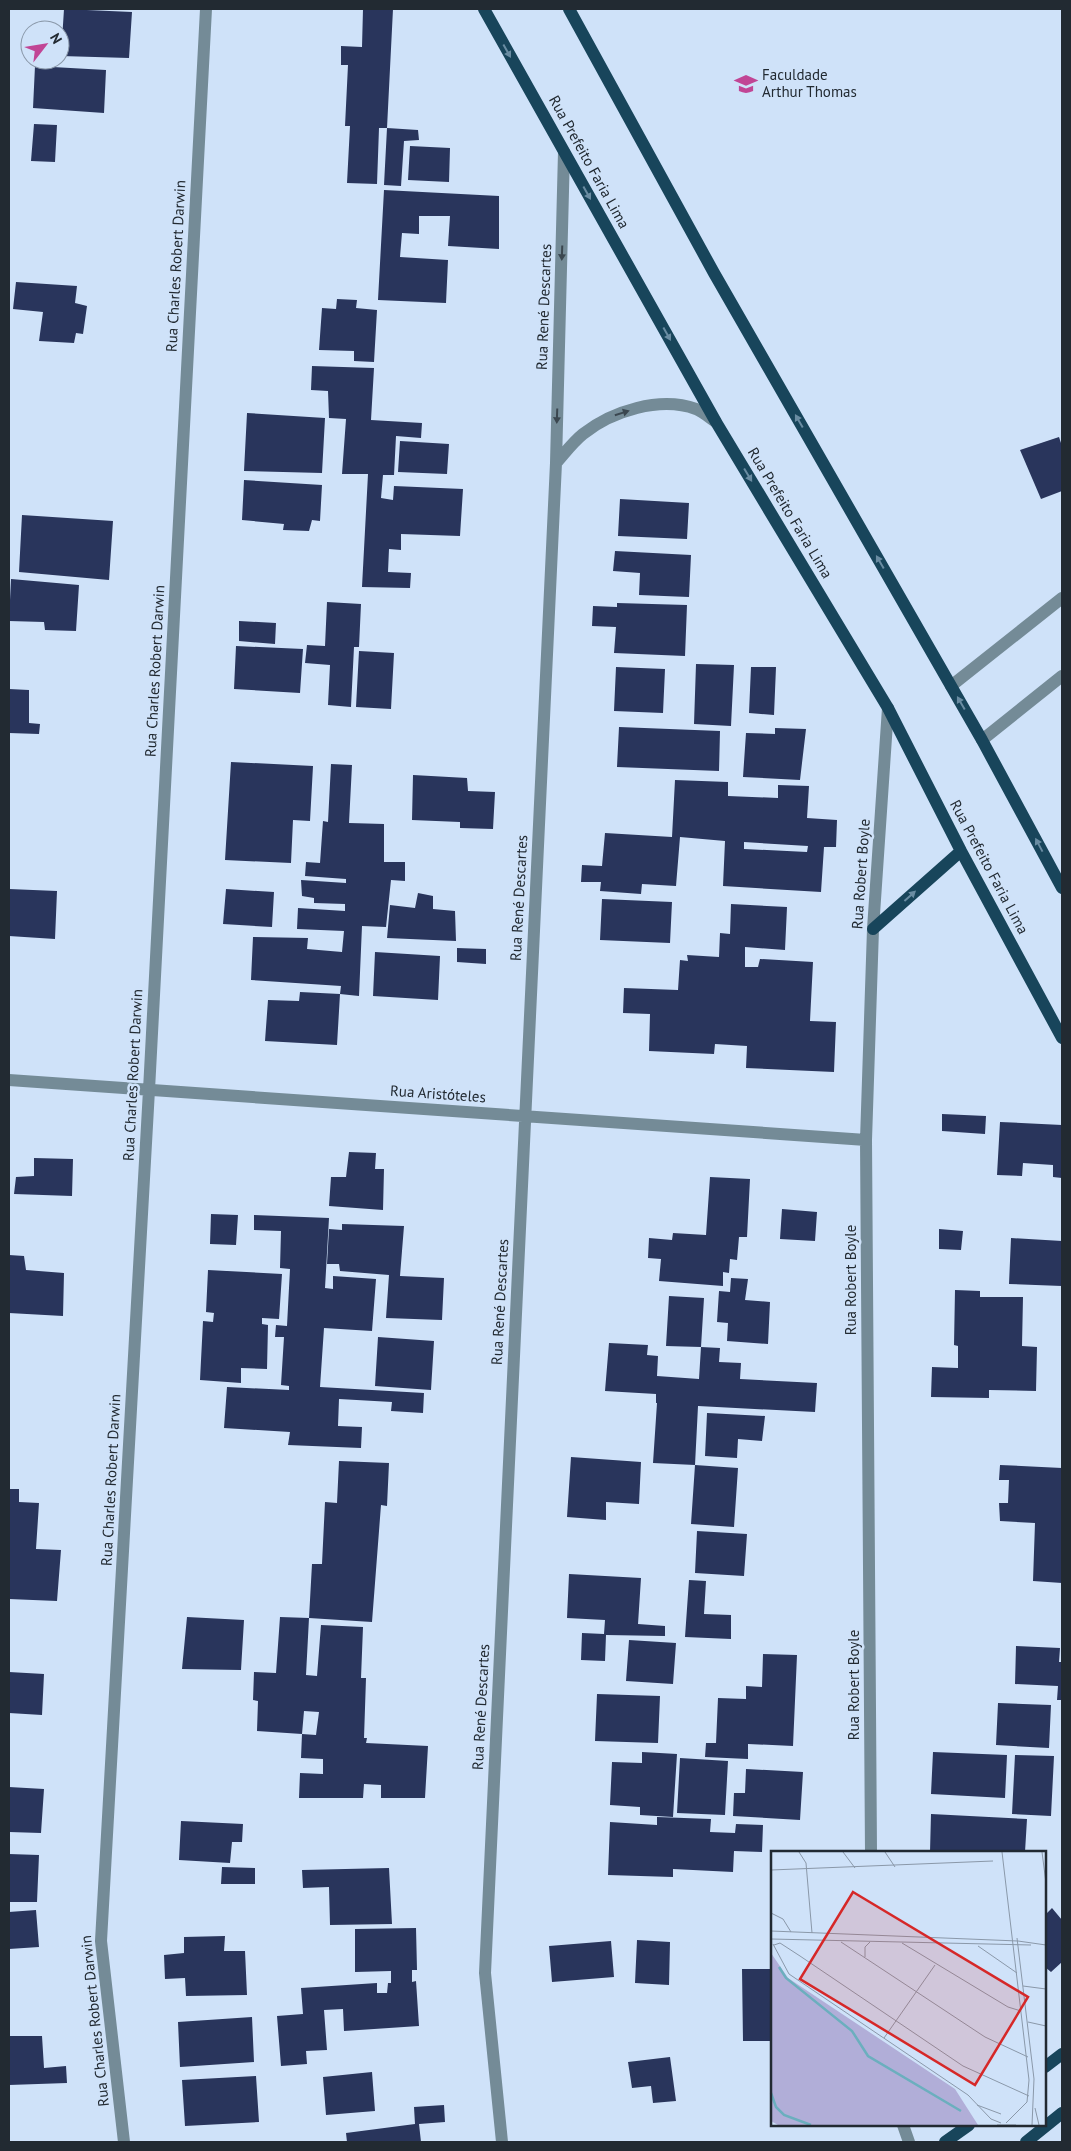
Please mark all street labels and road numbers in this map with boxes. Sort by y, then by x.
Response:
street label: Rua Prefeito Faria Lima [545,92,634,232]
street label: Rua Charles Robert Darwin [162,180,189,352]
street label: Rua René Descartes [532,244,555,370]
street label: Rua Prefeito Faria Lima [744,444,837,582]
street label: Rua Charles Robert Darwin [141,585,168,757]
street label: Rua Prefeito Faria Lima [946,796,1033,937]
street label: Rua Robert Boyle [847,818,874,930]
street label: Rua René Descartes [506,834,531,962]
street label: Rua Charles Robert Darwin [119,989,146,1161]
street label: Rua Aristóteles [390,1081,487,1106]
street label: Rua Robert Boyle [841,1225,860,1335]
street label: Rua René Descartes [487,1238,512,1366]
street label: Rua Charles Robert Darwin [97,1394,124,1566]
street label: Rua Robert Boyle [844,1630,863,1740]
street label: Rua René Descartes [468,1643,493,1771]
street label: Rua Charles Robert Darwin [76,1934,113,2108]

